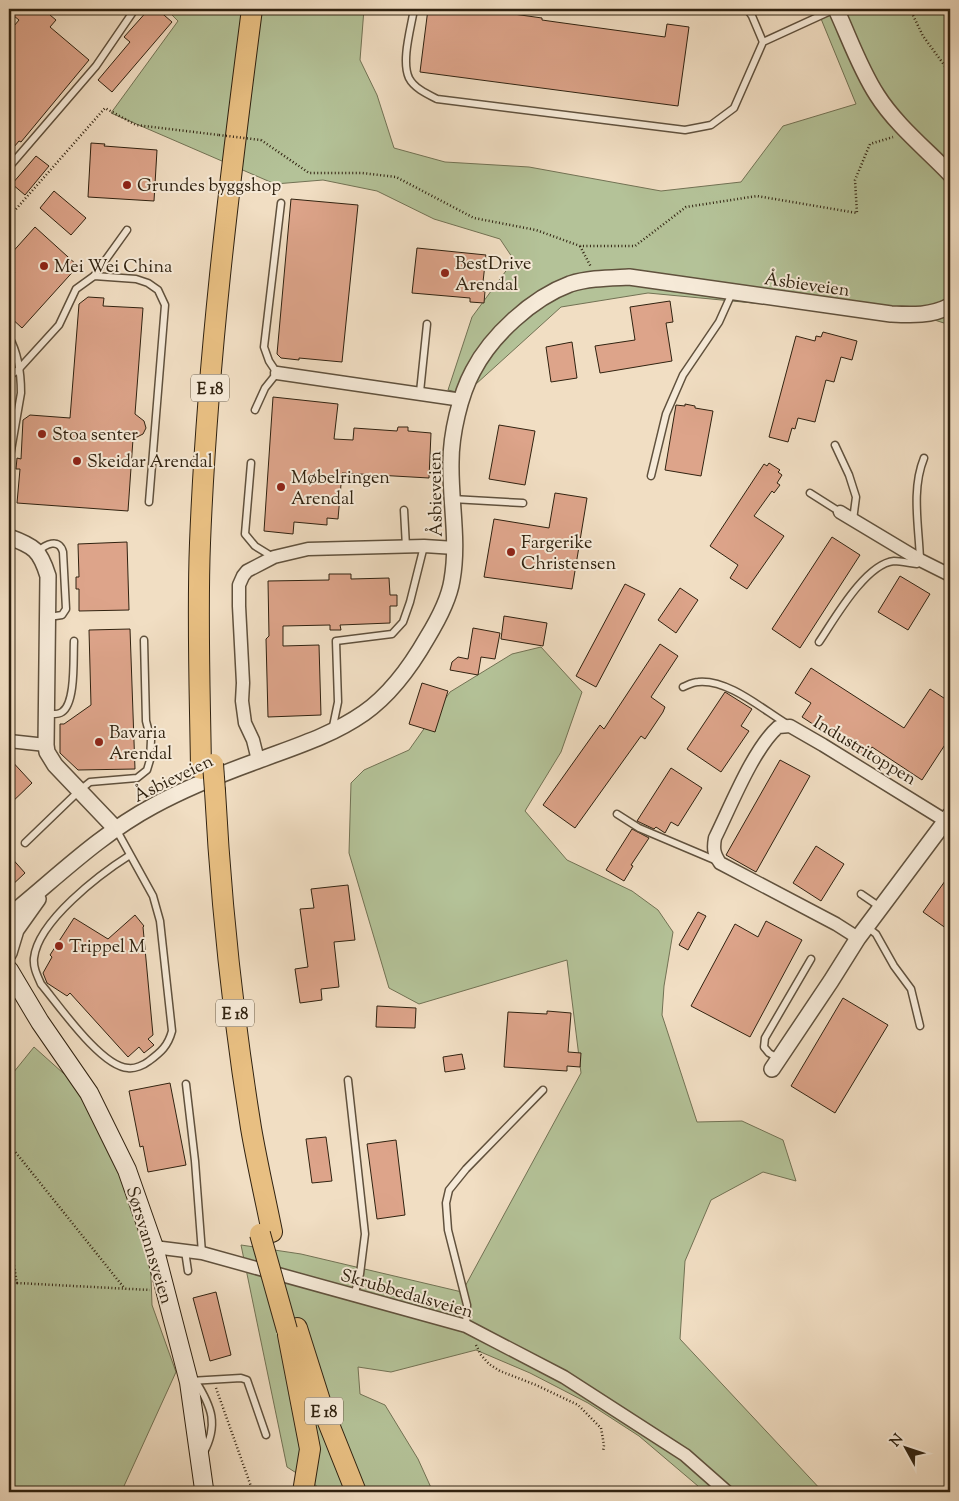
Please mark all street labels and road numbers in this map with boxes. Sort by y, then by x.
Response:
street label: Åsbieveien [762,267,851,305]
road number: E 18 [191,374,229,402]
street label: Åsbieveien [423,450,451,537]
street label: Industritoppen [807,711,921,793]
street label: Åsbieveien [130,749,218,810]
road number: E 18 [216,1000,254,1026]
street label: Sørsvannsveien [118,1184,178,1308]
street label: Skrubbedalsveien [337,1264,476,1326]
road number: E 18 [305,1398,343,1424]

